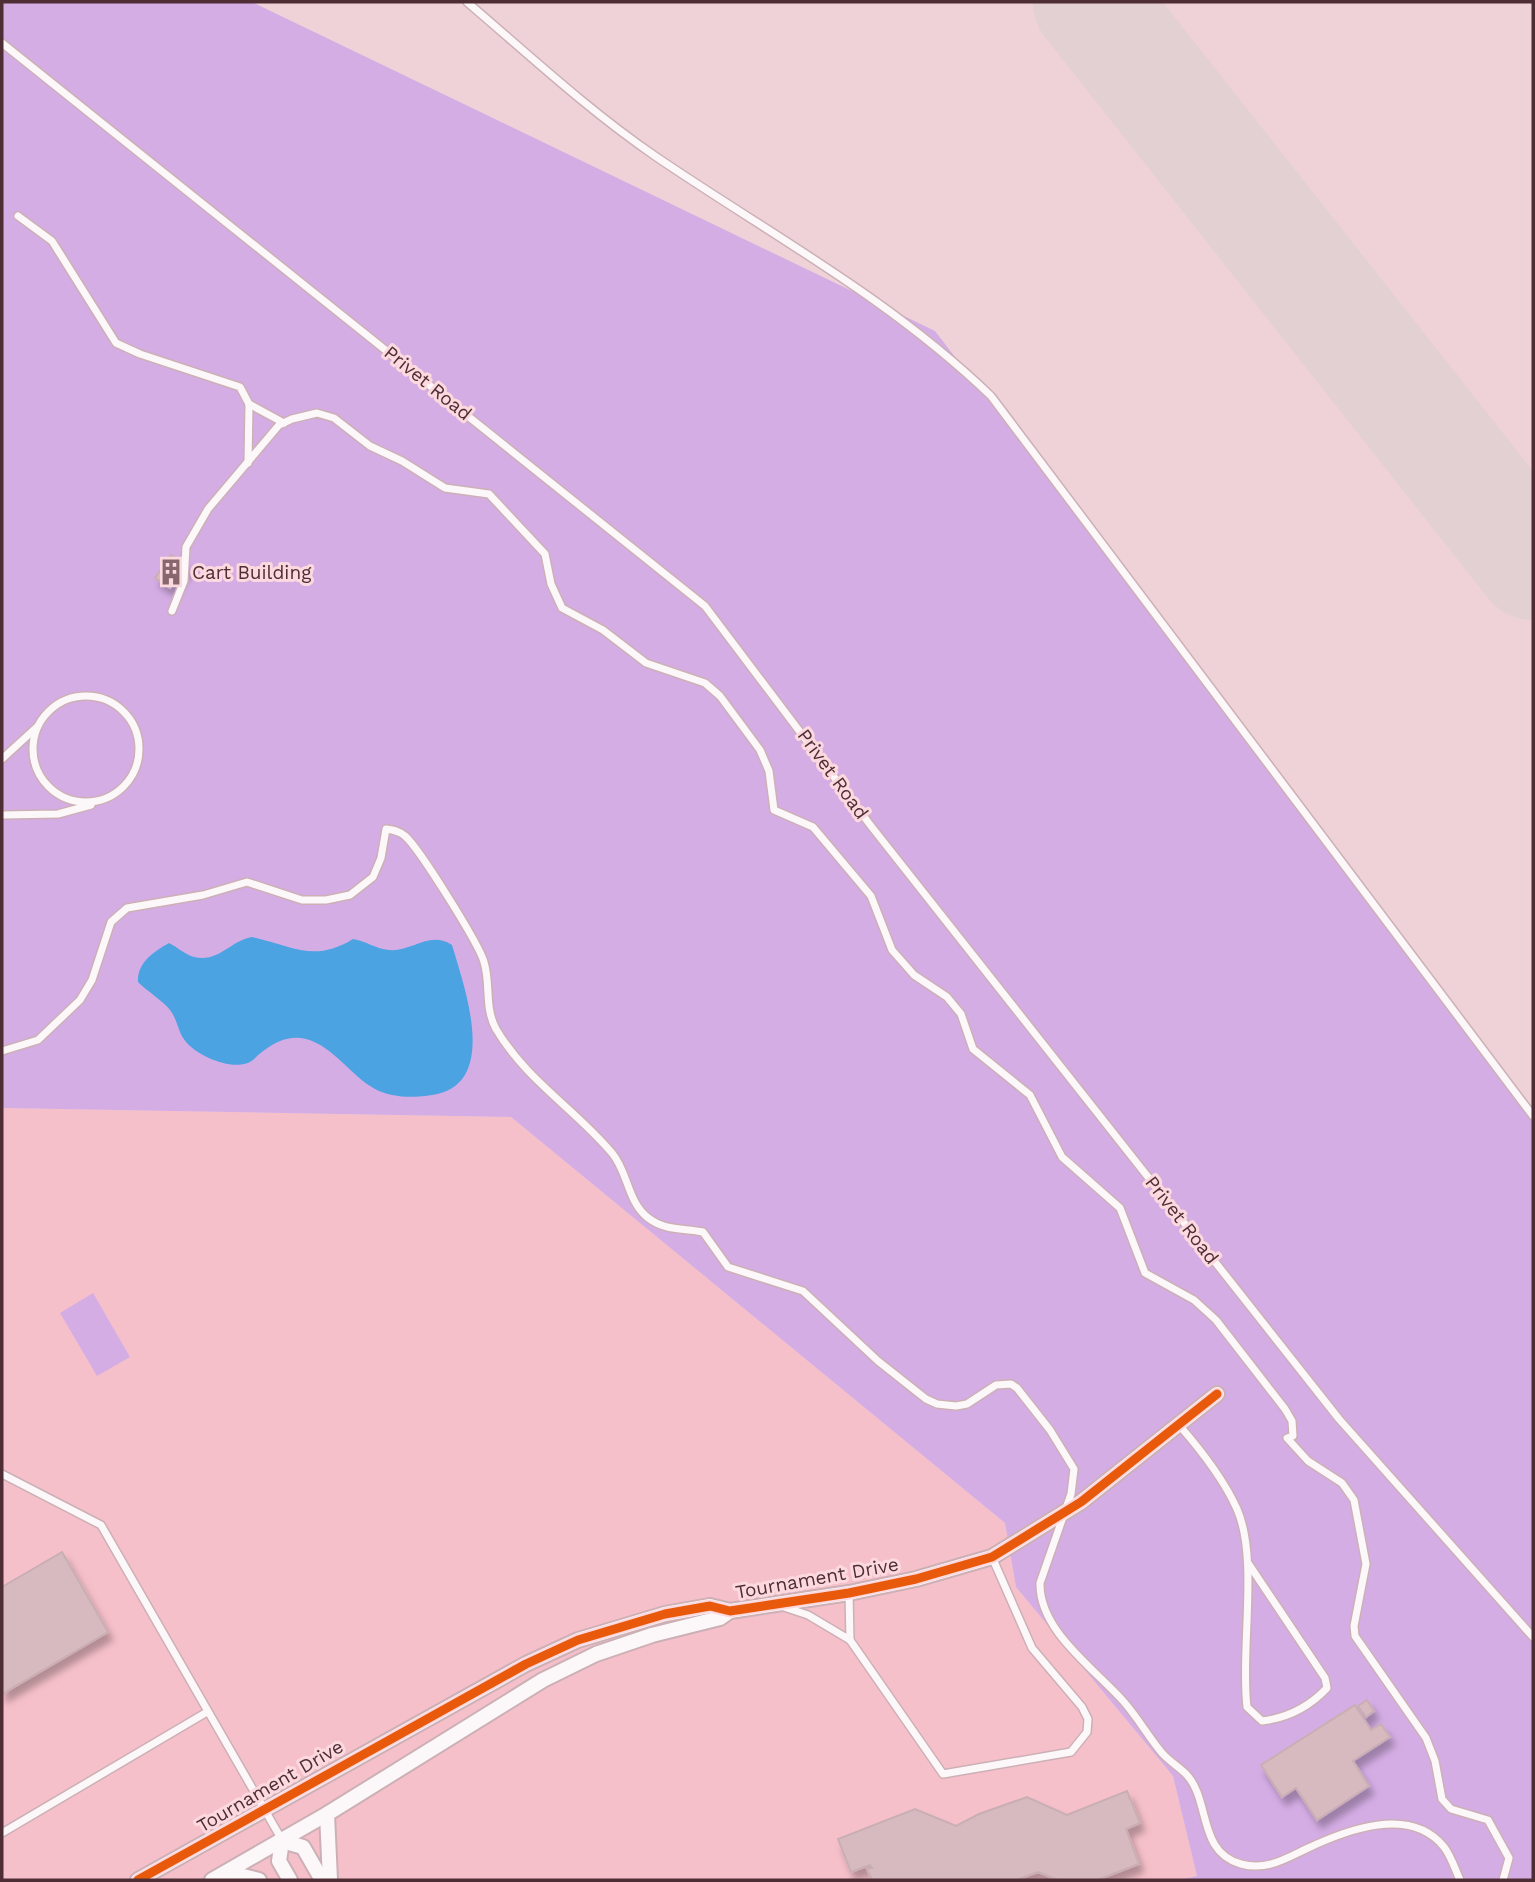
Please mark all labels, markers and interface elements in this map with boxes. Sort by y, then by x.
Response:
street label: Privet Road [380,341,476,425]
building icon: Cart Building [156,557,186,587]
place label: Cart Building [192,561,312,584]
street label: Privet Road [793,724,873,824]
street label: Privet Road [1140,1171,1224,1269]
street label: Tournament Drive [734,1552,900,1604]
street label: Tournament Drive [193,1735,347,1837]

